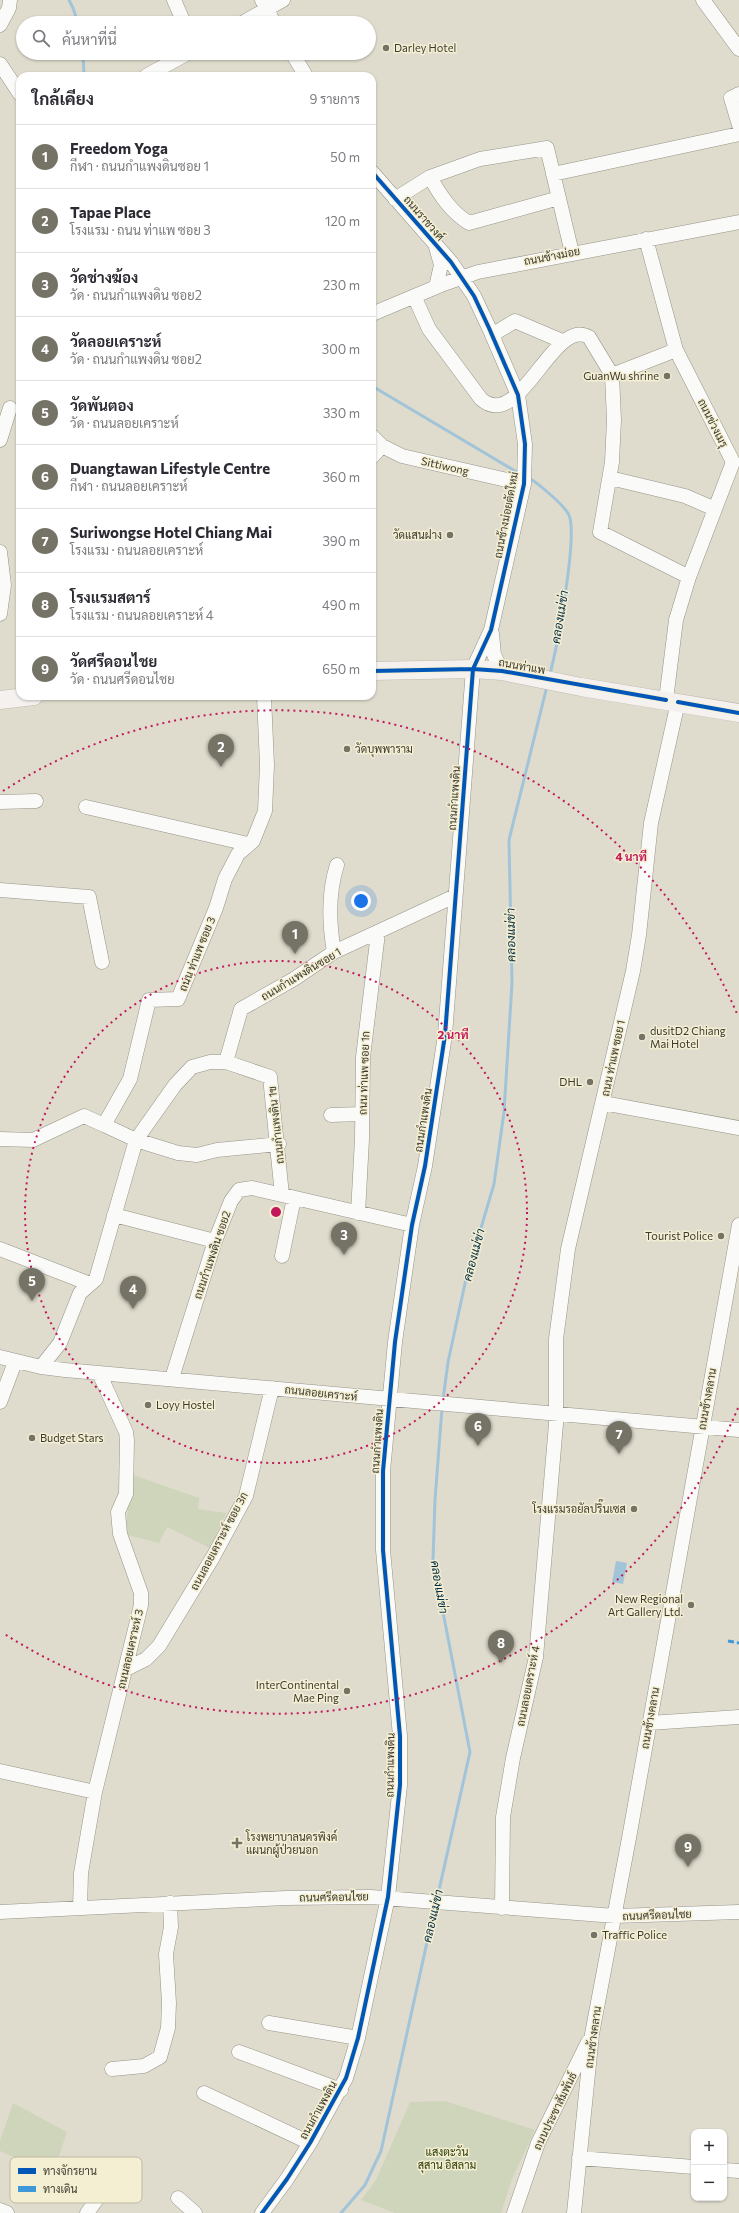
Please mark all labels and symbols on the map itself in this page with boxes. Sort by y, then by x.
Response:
place label: Darley Hotel [394,41,456,54]
marker: Darley Hotel [381,43,391,53]
street label: ถนนราชวงศ์ [401,192,448,243]
street label: ถนนช้างม่อย [523,244,581,267]
place label: GuanWu shrine [583,369,659,382]
marker: GuanWu shrine [662,371,672,381]
street label: ถนนข่วงเมรุ [693,396,731,451]
street label: Sittiwong [420,454,470,477]
street label: ถนนช้างม่อยตัดใหม่ [490,470,520,559]
place label: วัดแสนฝาง [393,528,442,541]
marker: วัดแสนฝาง [445,530,455,540]
water label: คลองแม่ข่า [548,589,570,645]
street label: ถนนท่าแพ [498,655,547,676]
pin: 2 [208,734,234,767]
place label: วัดบุพพาราม [355,742,413,758]
marker: วัดบุพพาราม [342,744,352,754]
street label: ถนนกำแพงดิน [445,765,462,831]
text: 4 นาที [615,849,647,863]
your location [351,891,371,911]
water label: คลองแม่ข่า [503,908,517,962]
street label: ถนน ท่าแพ ซอย 3 [176,915,217,993]
pin: 1 [282,921,308,954]
street label: ถนนกำแพงดินซอย 1 [258,945,343,1003]
street label: ถนน ท่าแพ ซอย 1 [598,1018,627,1097]
place label: dusitD2 Chiang Mai Hotel [650,1024,726,1050]
text: 2 นาที [437,1027,469,1041]
street label: ถนน ท่าแพ ซอย 1ก [356,1031,371,1115]
marker: dusitD2 Chiang Mai Hotel [637,1032,647,1042]
place label: DHL [559,1075,582,1088]
marker: DHL [585,1077,595,1087]
street label: ถนนกำแพงดิน 1ข [265,1085,286,1165]
street label: ถนนกำแพงดิน [411,1087,434,1153]
centre of rings [269,1205,283,1219]
street label: ถนนกำแพงดิน ซอย2 [190,1209,233,1301]
pin: 3 [331,1222,357,1255]
water label: คลองแม่ข่า [459,1227,487,1283]
place label: Tourist Police [645,1229,713,1242]
marker: Tourist Police [716,1231,726,1241]
pin: 5 [19,1268,45,1301]
pin: 4 [120,1276,146,1309]
street label: ถนนช้างคลาน [695,1367,718,1431]
street label: ถนนลอยเคราะห์ [284,1381,358,1403]
place label: Loyy Hostel [156,1398,215,1411]
marker: Loyy Hostel [143,1400,153,1410]
street label: ถนนกำแพงดิน [368,1408,385,1474]
pin: 6 [465,1413,491,1446]
pin: 7 [606,1421,632,1454]
place label: Budget Stars [40,1431,104,1444]
marker: Budget Stars [27,1433,37,1443]
street label: ถนนลอยเคราะห์ ซอย 3ก [186,1489,250,1592]
place label: โรงแรมรอยัลปริ๊นเซส [532,1499,626,1515]
marker: โรงแรมรอยัลปริ๊นเซส [629,1504,639,1514]
water label: คลองแม่ข่า [428,1559,452,1615]
place label: New Regional Art Gallery Ltd. [608,1592,683,1618]
marker: New Regional Art Gallery Ltd. [686,1600,696,1610]
street label: ถนนลอยเคราะห์ 3 [113,1607,145,1690]
pin: 8 [488,1630,514,1663]
street label: ถนนลอยเคราะห์ 4 [512,1644,542,1727]
place label: InterContinental Mae Ping [256,1678,339,1704]
marker: InterContinental Mae Ping [342,1686,352,1696]
street label: ถนนช้างคลาน [638,1686,661,1750]
street label: ถนนกำแพงดิน [382,1732,397,1798]
place label: โรงพยาบาลนครพิงค์ แผนกผู้ป่วยนอก [245,1829,337,1858]
pin: 9 [675,1834,701,1867]
marker: โรงพยาบาลนครพิงค์ แผนกผู้ป่วยนอก [231,1837,243,1849]
street label: ถนนศรีดอนไชย [299,1888,369,1904]
water label: คลองแม่ข่า [419,1888,445,1944]
street label: ถนนศรีดอนไชย [622,1906,692,1922]
place label: Traffic Police [602,1928,667,1941]
marker: Traffic Police [589,1930,599,1940]
street label: ถนนช้างคลาน [582,2005,603,2069]
street label: ถนนประชาสัมพันธ์ [529,2069,579,2152]
street label: ถนนกำแพงดิน [296,2078,339,2141]
park label: แสงตะวัน สุสาน อิสลาม [418,2145,476,2174]
legend [10,2157,142,2203]
text: ทางจักรยาน [43,2164,97,2177]
text: ทางเดิน [43,2182,78,2195]

